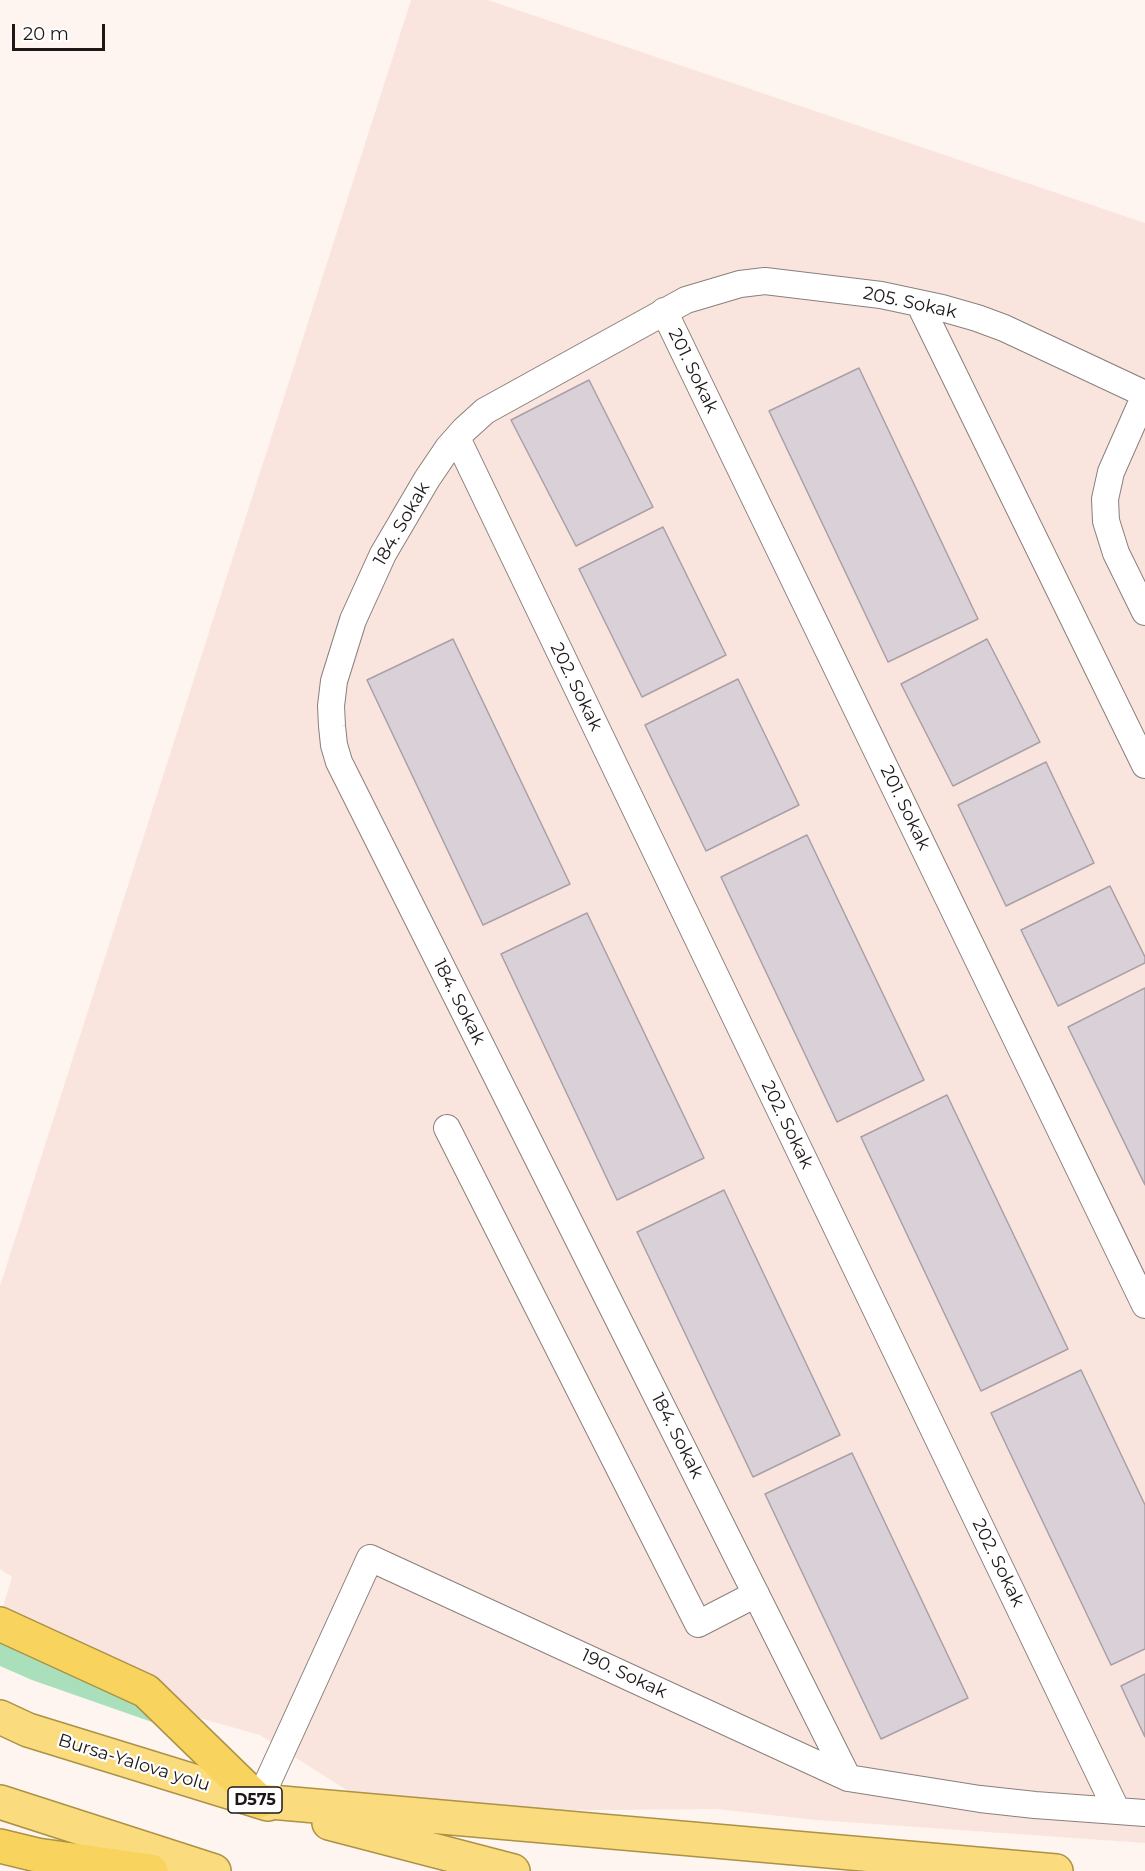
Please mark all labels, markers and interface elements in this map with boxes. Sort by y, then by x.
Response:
scale bar [15,12,108,50]
text: 20 m [23,23,69,45]
street label: 205. Sokak [861,283,959,323]
street label: 201. Sokak [663,325,723,417]
street label: 184. Sokak [369,478,435,570]
street label: 202. Sokak [545,639,607,735]
street label: 201. Sokak [875,762,935,854]
street label: 184. Sokak [428,956,490,1048]
street label: 202. Sokak [756,1077,818,1173]
street label: 184. Sokak [646,1390,708,1482]
street label: 202. Sokak [967,1515,1029,1611]
street label: 190. Sokak [578,1645,670,1703]
street label: Bursa-Yalova yolu [55,1730,213,1796]
road number: D575 [228,1787,282,1813]

